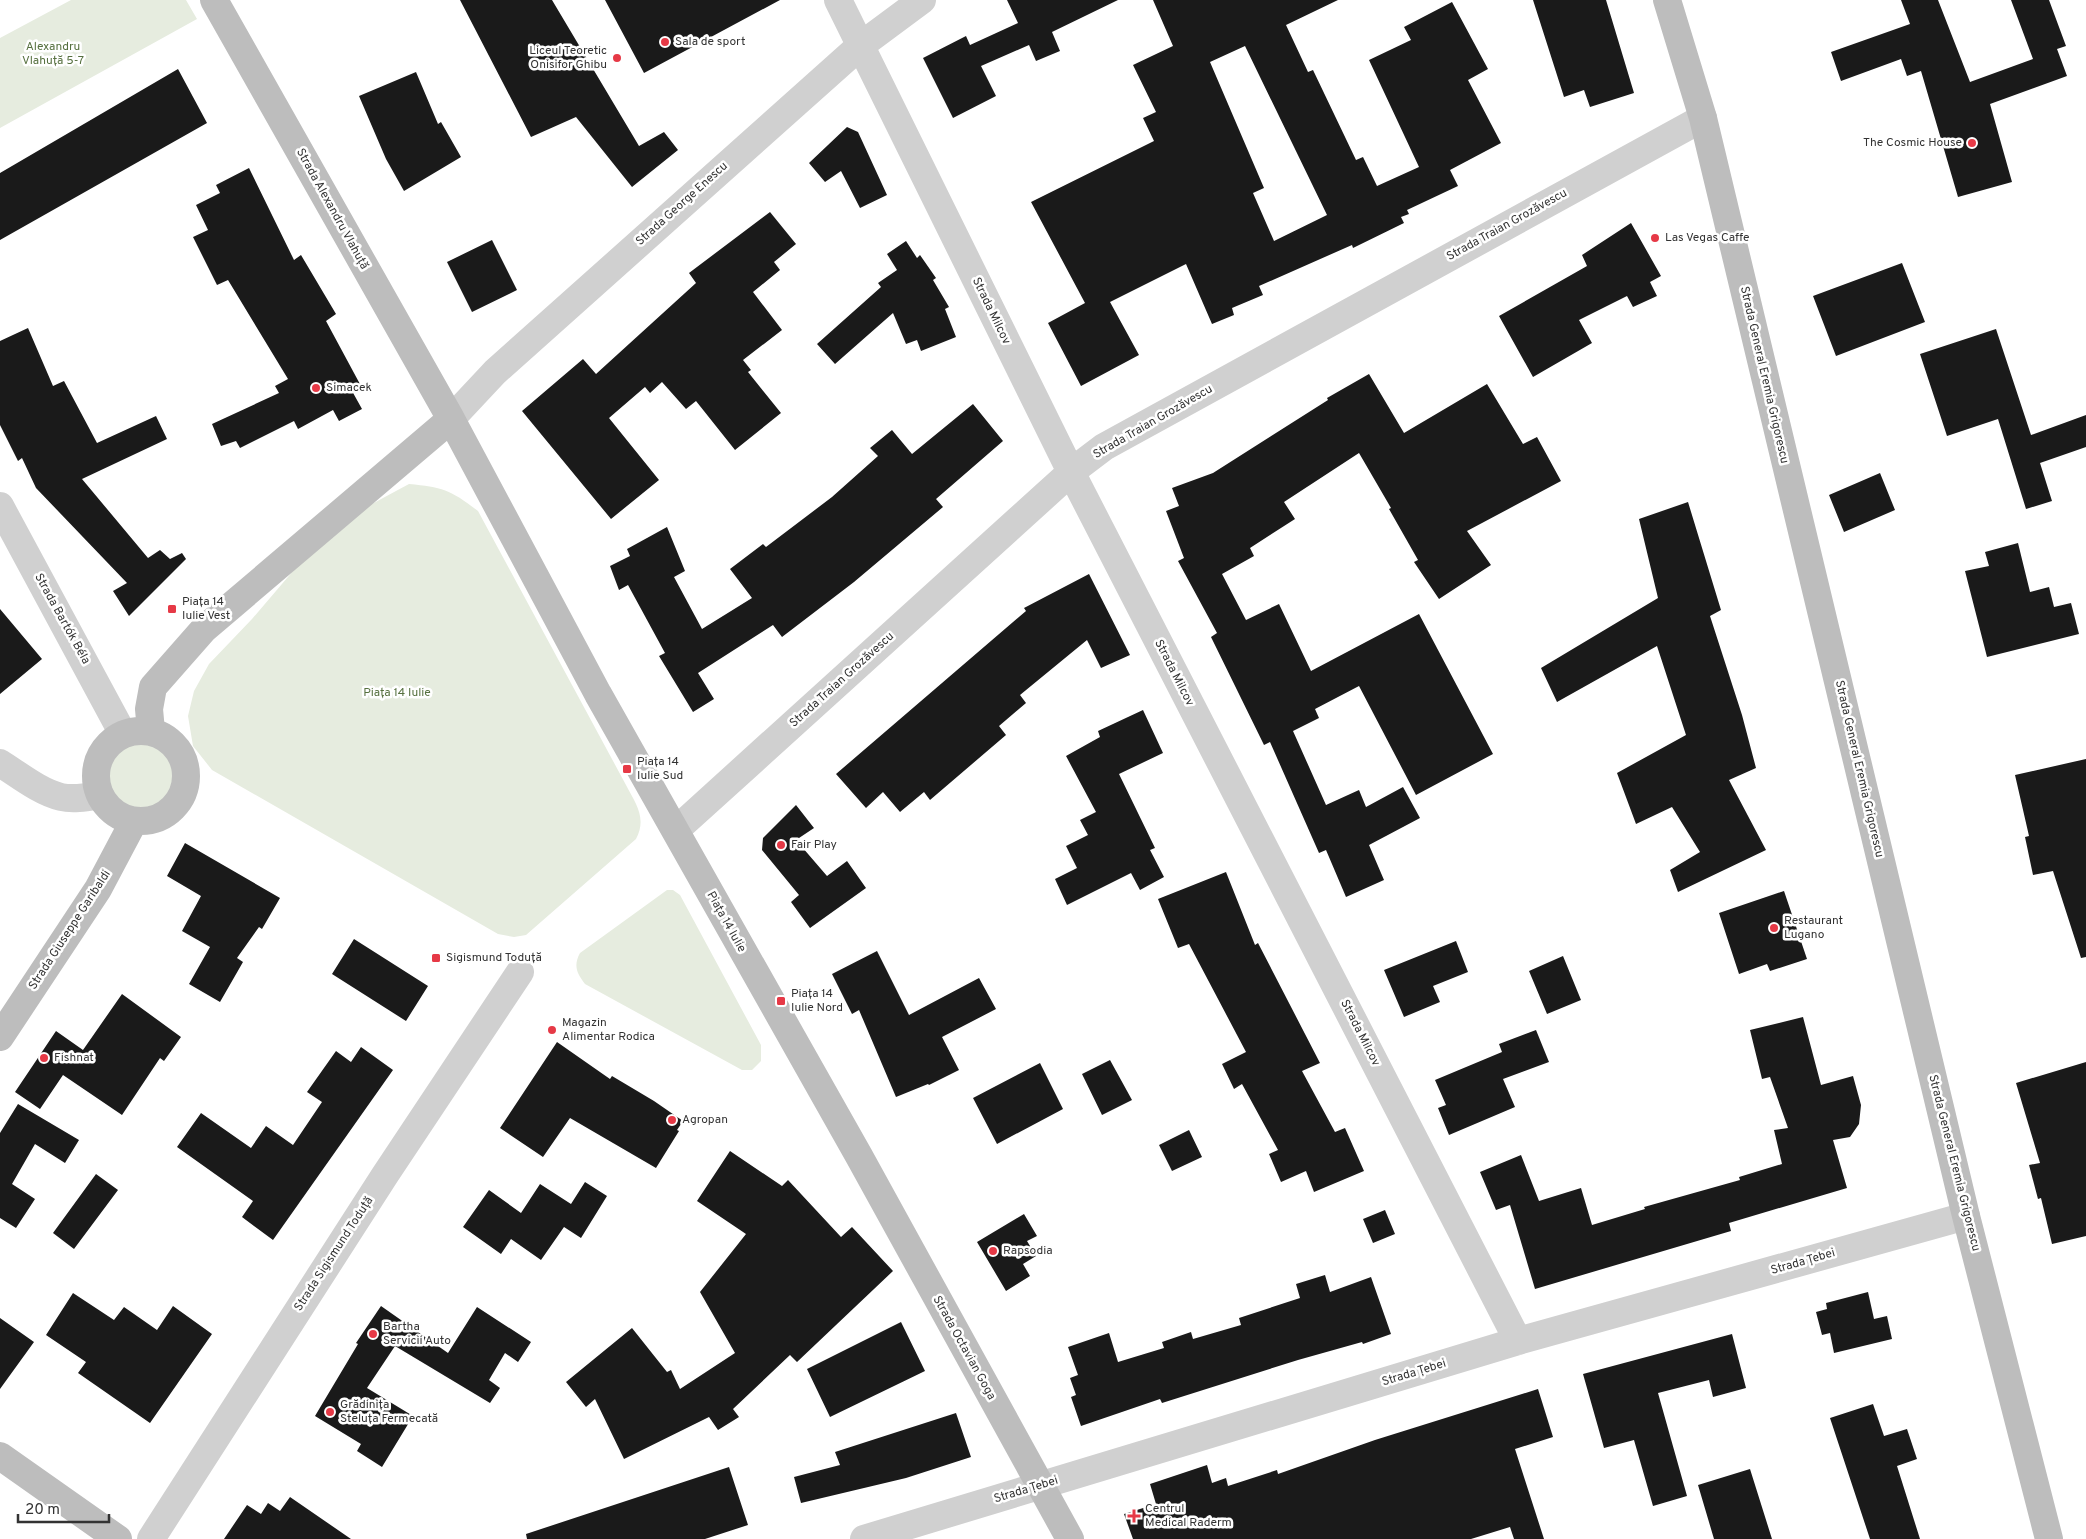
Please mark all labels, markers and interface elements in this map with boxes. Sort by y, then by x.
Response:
place label: Sala de sport [675,34,745,50]
marker: Sala de sport [659,36,671,48]
park label: Alexandru Vlahuță 5-7 [22,39,84,69]
place label: Liceul Teoretic Onisifor Ghibu [529,43,607,73]
marker: Liceul Teoretic Onisifor Ghibu [611,52,623,64]
place label: The Cosmic House [1863,135,1962,151]
marker: The Cosmic House [1966,137,1978,149]
street label: Strada Alexandru Vlahuță [292,146,372,272]
street label: Strada George Enescu [633,158,731,250]
street label: Strada Traian Grozăvescu [1444,185,1570,265]
place label: Las Vegas Caffe [1665,230,1750,246]
marker: Las Vegas Caffe [1649,232,1661,244]
street label: Strada Milcov [968,275,1014,347]
street label: Strada General Eremia Grigorescu [1736,285,1792,465]
place label: Simacek [326,380,372,396]
street label: Strada Traian Grozăvescu [1090,381,1216,463]
marker: Simacek [310,382,322,394]
street label: Strada Bartók Béla [30,571,94,667]
place label: Piața 14 Iulie Vest [182,594,230,624]
marker: Piața 14 Iulie Vest [166,603,178,615]
street label: Strada Traian Grozăvescu [786,629,898,731]
street label: Strada Milcov [1150,637,1198,709]
street label: Strada General Eremia Grigorescu [1831,679,1887,859]
park label: Piața 14 Iulie [363,685,431,701]
place label: Piața 14 Iulie Sud [637,754,683,784]
marker: Piața 14 Iulie Sud [621,763,633,775]
place label: Fair Play [791,837,837,853]
marker: Fair Play [775,839,787,851]
street label: Strada Giuseppe Garibaldi [25,867,115,993]
street label: Piața 14 Iulie [703,889,749,955]
place label: Restaurant Lugano [1784,913,1843,943]
marker: Restaurant Lugano [1768,922,1780,934]
place label: Sigismund Toduță [446,950,542,966]
marker: Sigismund Toduță [430,952,442,964]
place label: Piața 14 Iulie Nord [791,986,843,1016]
marker: Piața 14 Iulie Nord [775,995,787,1007]
street label: Strada Milcov [1336,997,1384,1069]
place label: Magazin Alimentar Rodica [562,1015,655,1045]
marker: Magazin Alimentar Rodica [546,1024,558,1036]
place label: Fishnat [54,1050,94,1066]
marker: Fishnat [38,1052,50,1064]
street label: Strada General Eremia Grigorescu [1924,1073,1984,1253]
place label: Agropan [682,1112,728,1128]
marker: Agropan [666,1114,678,1126]
street label: Strada Sigismund Toduță [291,1194,377,1314]
place label: Rapsodia [1003,1243,1053,1259]
marker: Rapsodia [987,1245,999,1257]
street label: Strada Țebei [1769,1245,1837,1279]
street label: Strada Octavian Goga [929,1293,999,1403]
place label: Bartha Servicii Auto [383,1319,451,1349]
marker: Bartha Servicii Auto [367,1328,379,1340]
street label: Strada Țebei [1380,1356,1448,1390]
place label: Grădinița Steluța Fermecată [340,1397,438,1427]
marker: Grădinița Steluța Fermecată [324,1406,336,1418]
street label: Strada Țebei [992,1473,1060,1507]
scale bar [18,1492,109,1524]
text: 20 m [25,1501,60,1520]
place label: Centrul Medical Raderm [1145,1501,1232,1531]
marker: Centrul Medical Raderm [1127,1509,1141,1523]

